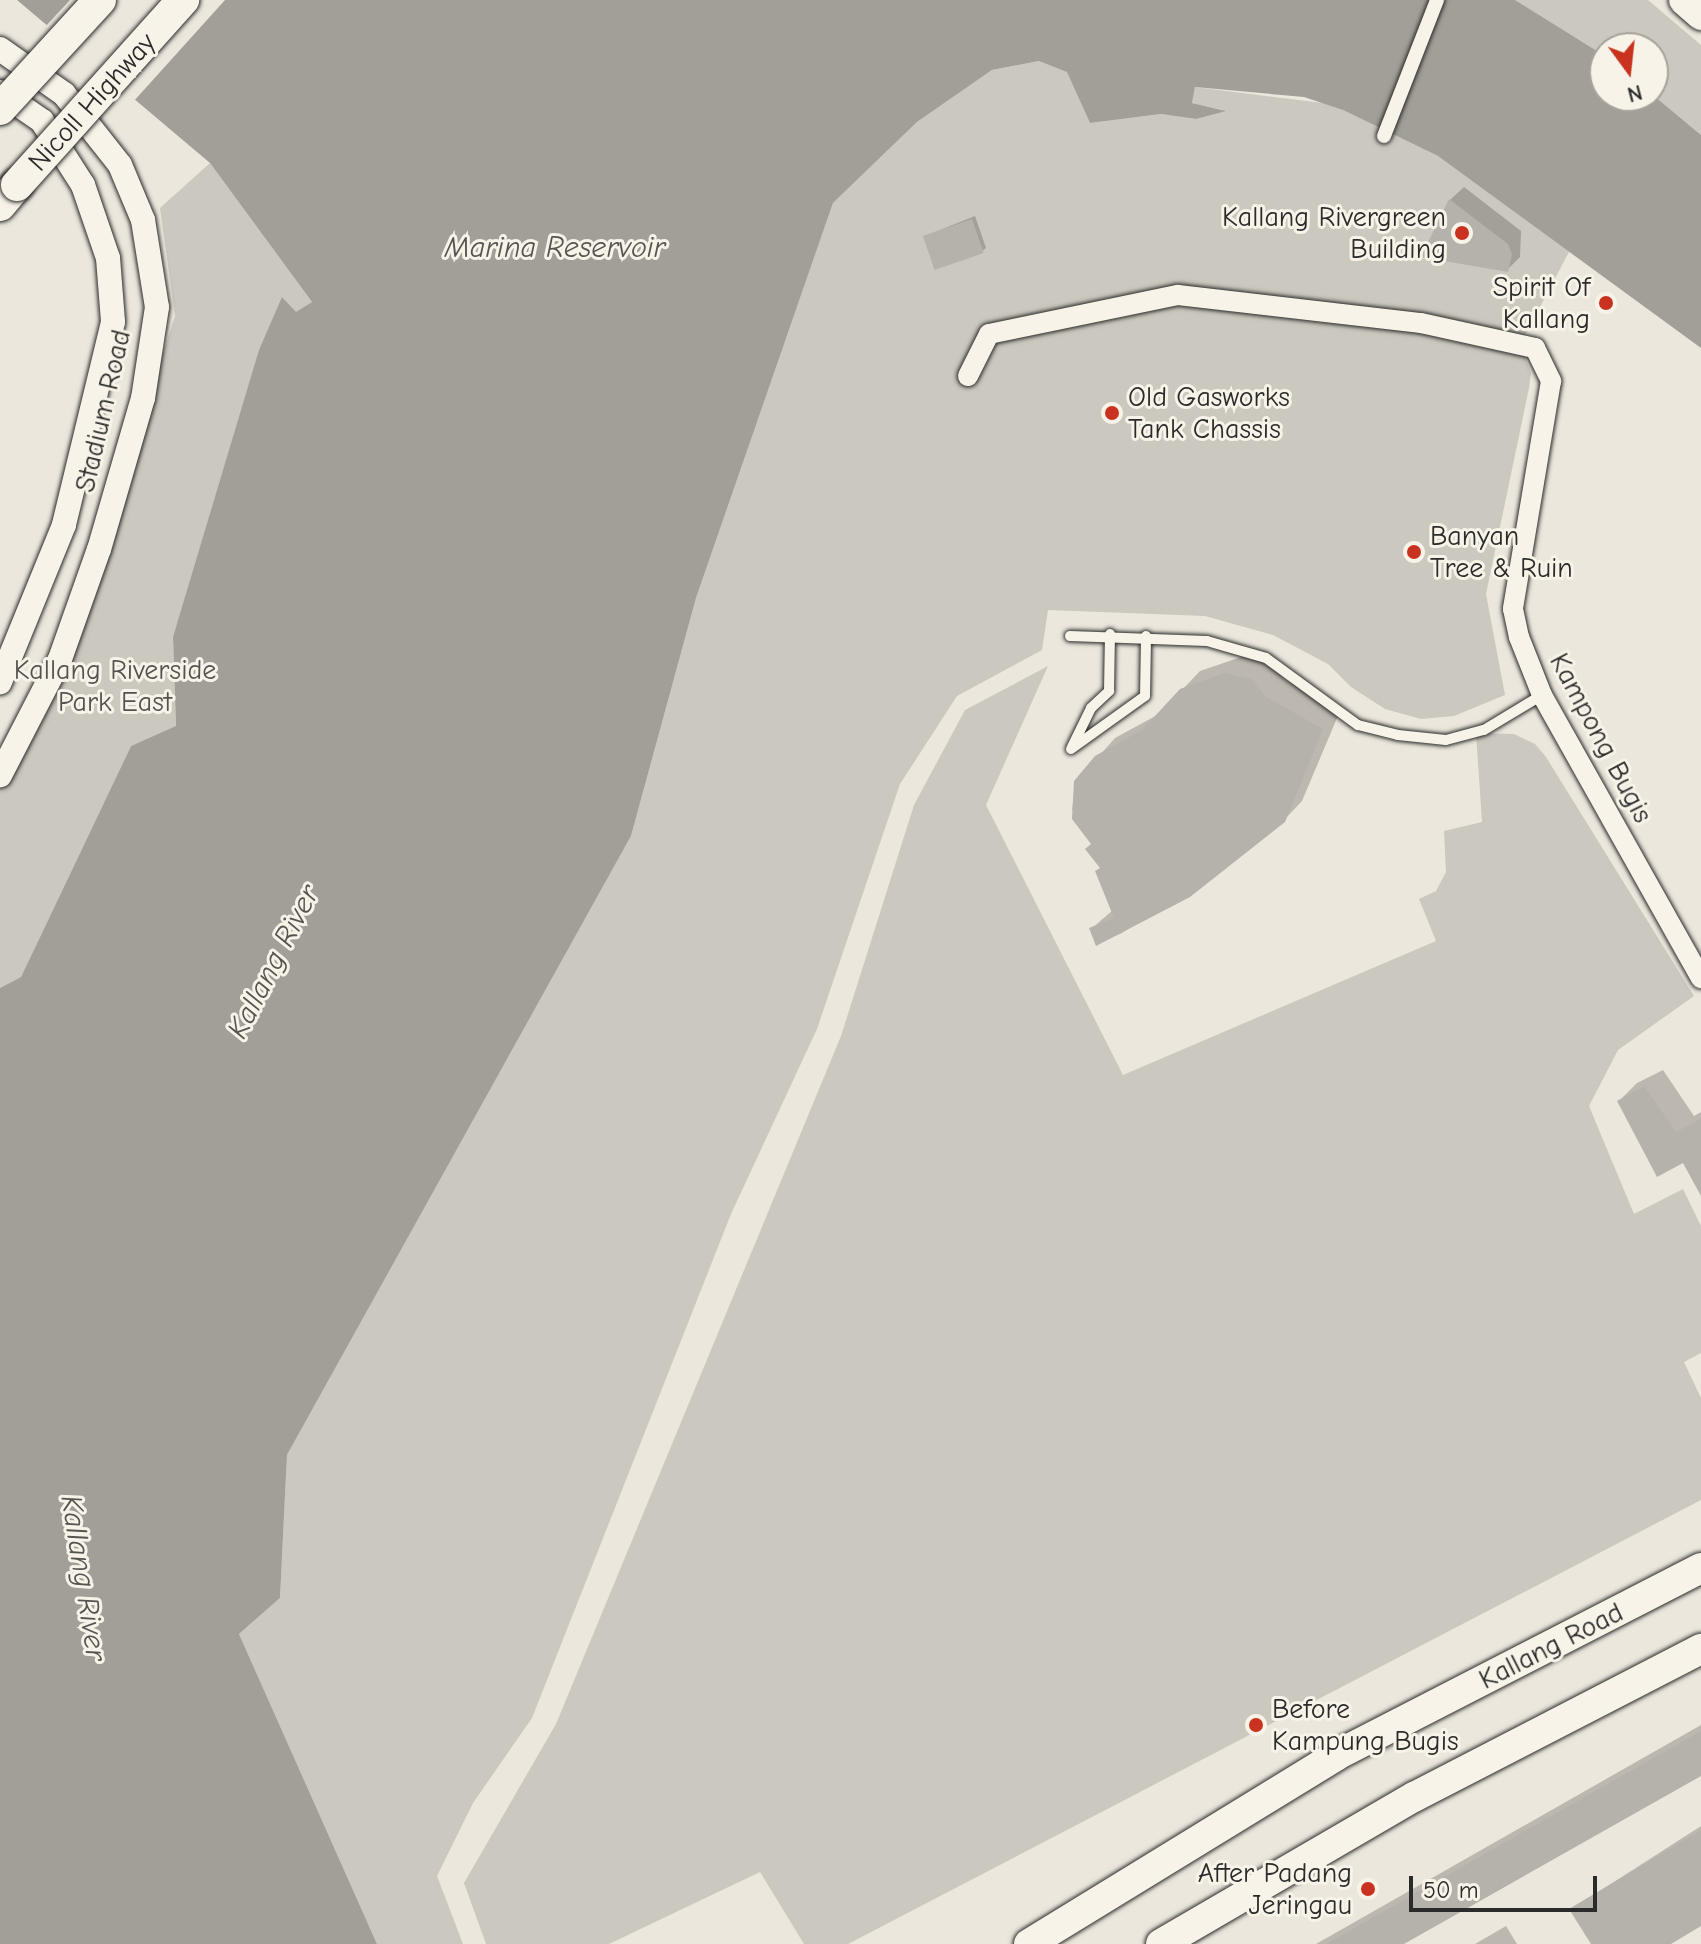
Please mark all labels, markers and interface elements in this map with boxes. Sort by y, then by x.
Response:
street label: Nicoll Highway [21,26,163,178]
north arrow [1589,32,1669,112]
text: N [1624,79,1645,108]
place label: Kallang Rivergreen Building [1222,200,1446,266]
marker: Kallang Rivergreen Building [1453,224,1471,242]
water label: Marina Reservoir [445,230,665,266]
place label: Spirit Of Kallang [1493,270,1590,336]
marker: Spirit Of Kallang [1597,294,1615,312]
street label: Stadium Road [68,327,138,495]
place label: Old Gasworks Tank Chassis [1128,380,1290,446]
marker: Old Gasworks Tank Chassis [1103,404,1121,422]
place label: Banyan Tree & Ruin [1430,519,1573,585]
marker: Banyan Tree & Ruin [1405,543,1423,561]
street label: Kampong Bugis [1542,647,1660,829]
park label: Kallang Riverside Park East [14,653,216,719]
water label: Kallang River [220,879,328,1045]
water label: Kallang River [52,1493,114,1663]
street label: Kallang Road [1473,1595,1629,1697]
place label: Before Kampung Bugis [1272,1692,1459,1758]
marker: Before Kampung Bugis [1247,1716,1265,1734]
place label: After Padang Jeringau [1198,1856,1352,1922]
scale bar [1413,1860,1601,1910]
text: 50 m [1423,1876,1479,1904]
marker: After Padang Jeringau [1359,1880,1377,1898]

